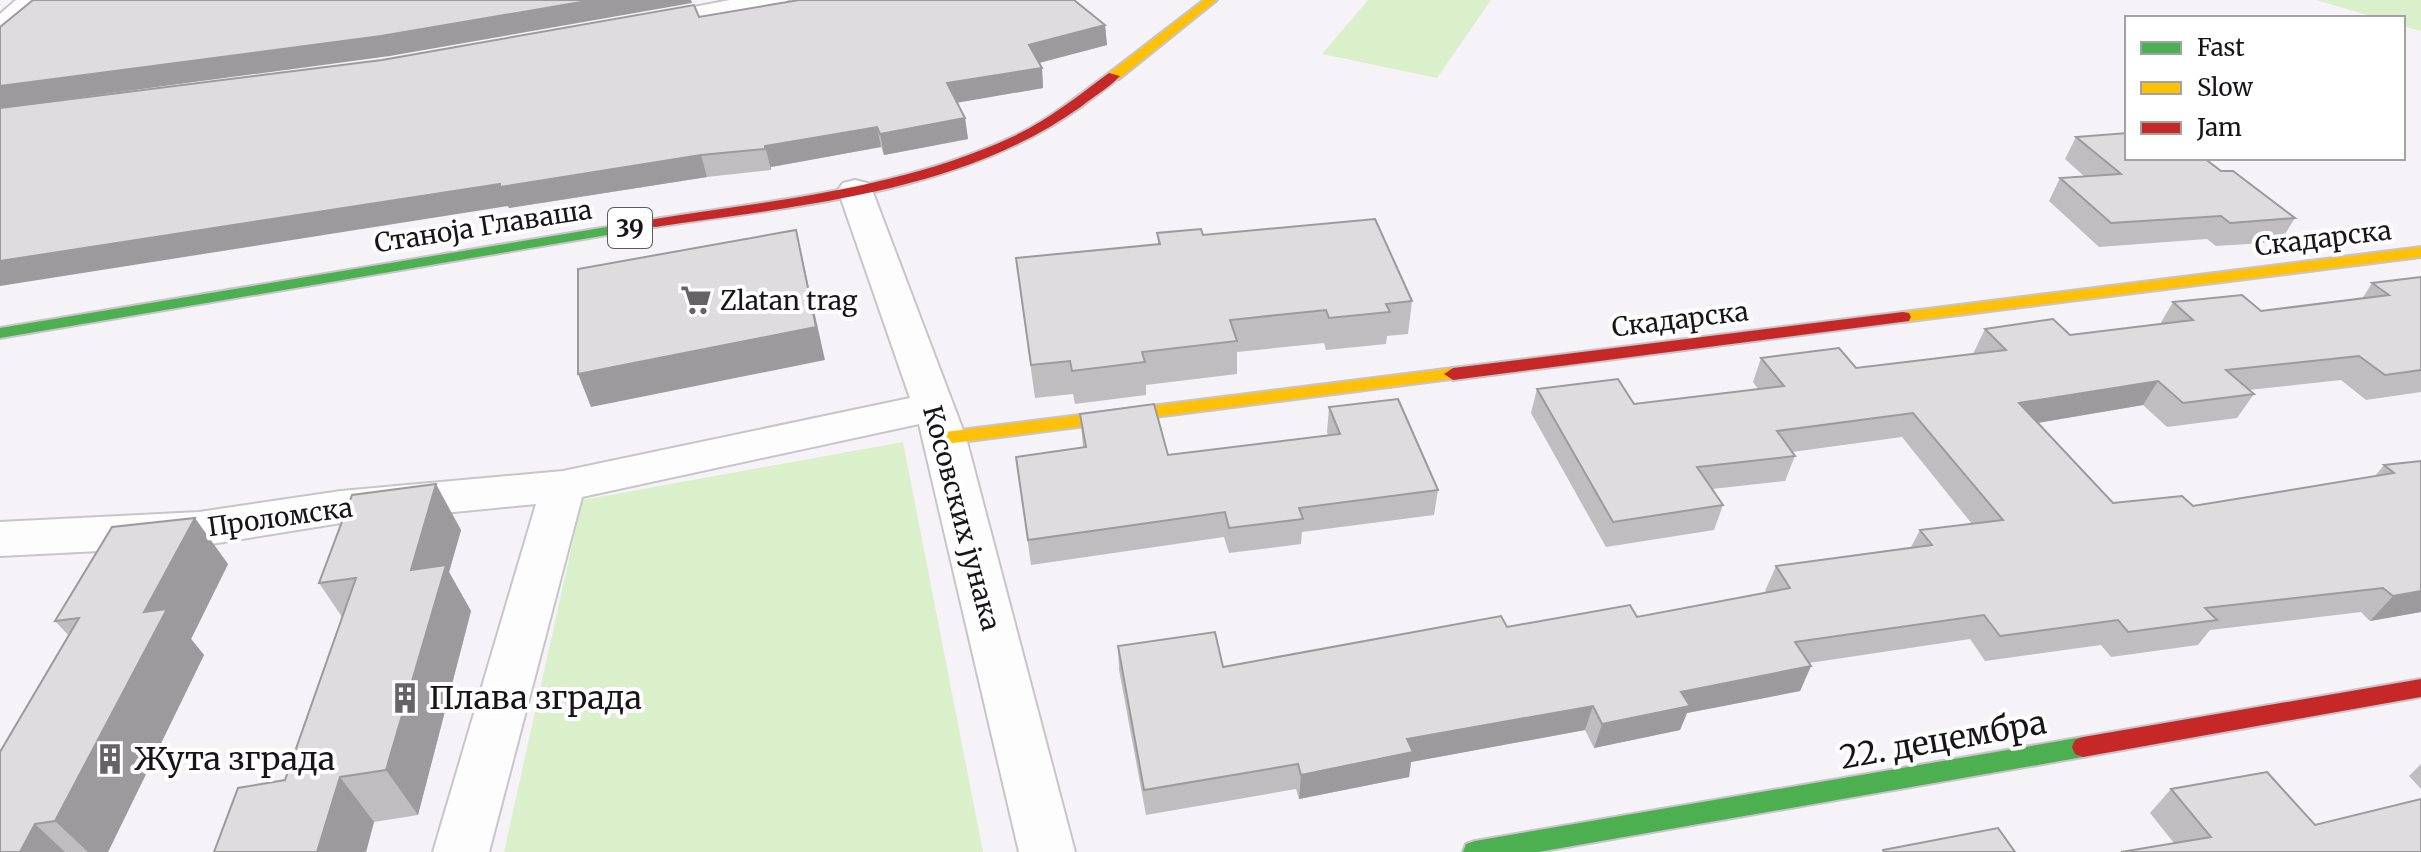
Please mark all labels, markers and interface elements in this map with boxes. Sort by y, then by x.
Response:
legend [2125,16,2405,160]
text: Fast [2197,32,2245,63]
text: Slow [2197,72,2253,103]
text: Jam [2196,112,2242,143]
street label: Станоја Главаша [372,193,594,259]
road number: 39 [608,208,652,248]
street label: Скадарска [2253,213,2393,263]
supermarket icon: Zlatan trag [679,283,713,317]
place label: Zlatan trag [720,284,858,317]
street label: Скадарска [1610,294,1750,344]
street label: Косовских јунака [916,402,1008,634]
street label: Проломска [205,491,355,543]
place label: Плава зграда [429,678,642,718]
building icon: Плава зграда [388,681,422,715]
street label: 22. децембра [1837,702,2049,778]
place label: Жута зграда [134,739,335,779]
building icon: Жута зграда [93,742,127,776]

